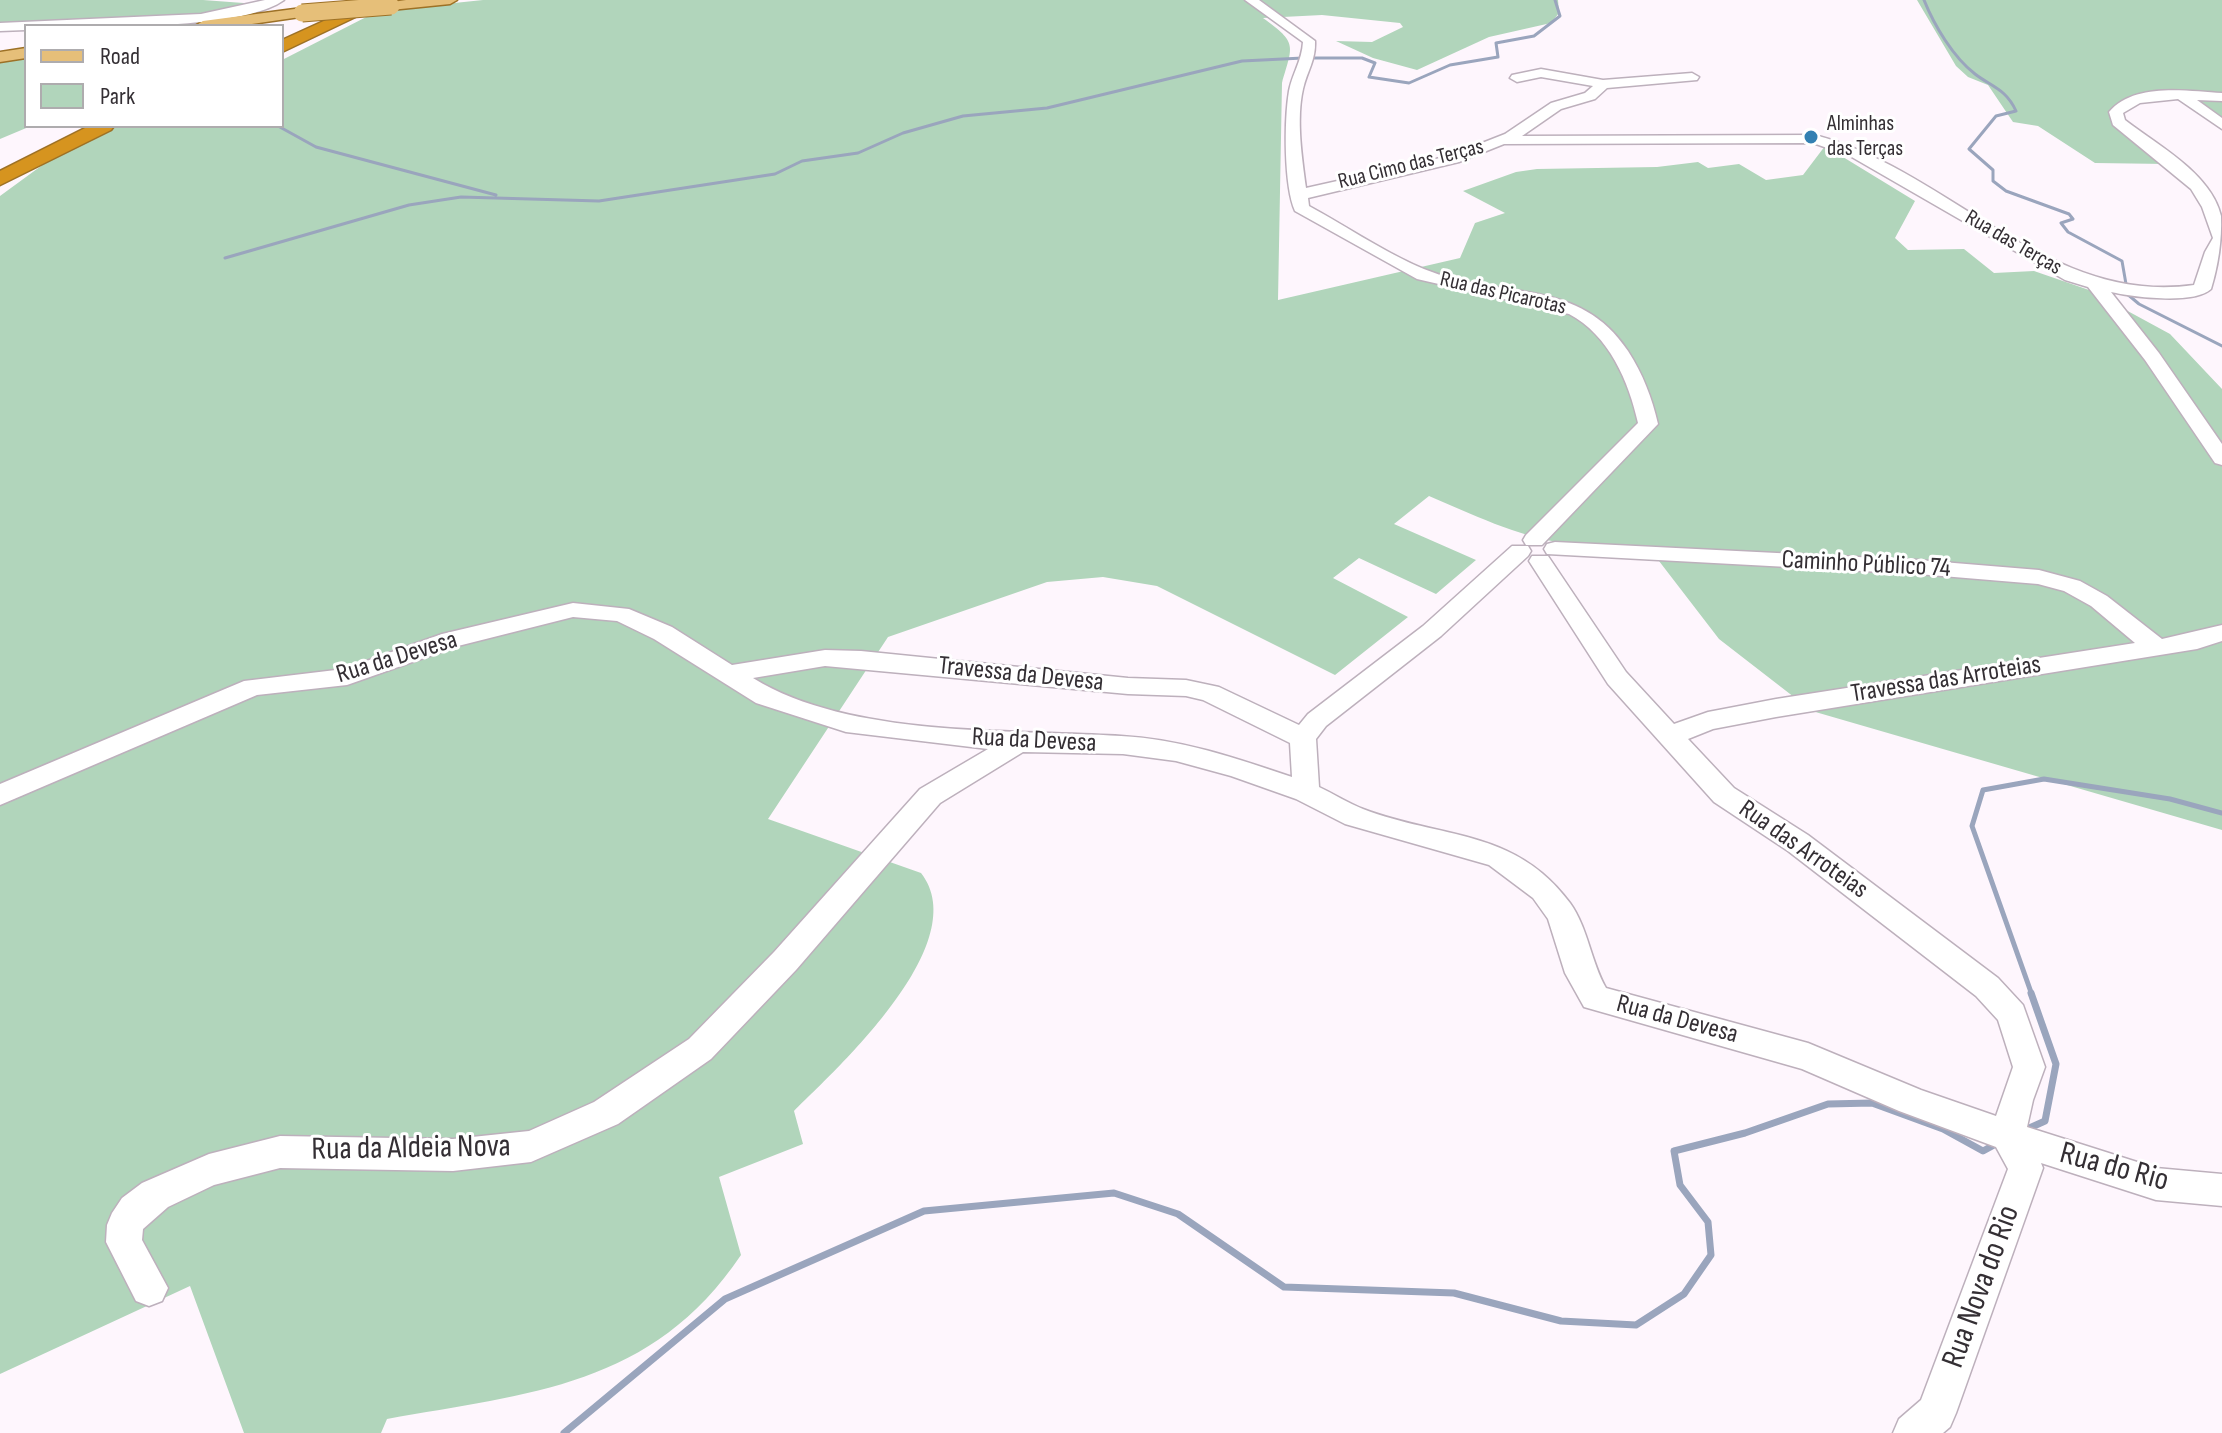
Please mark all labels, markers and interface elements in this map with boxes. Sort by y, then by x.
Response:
legend [24,24,284,128]
text: Road [100,42,140,71]
text: Park [100,82,135,111]
place label: Alminhas das Terças [1827,111,1903,162]
marker: Alminhas das Terças [1802,128,1820,146]
street label: Rua Cimo das Terças [1335,134,1487,196]
street label: Rua das Terças [1960,205,2066,281]
street label: Rua das Picarotas [1437,267,1569,321]
street label: Caminho Público 74 [1781,545,1951,585]
street label: Rua da Devesa [333,625,461,691]
street label: Travessa das Arroteias [1849,650,2043,710]
street label: Travessa da Devesa [937,651,1105,699]
street label: Rua da Devesa [971,722,1097,760]
street label: Rua das Arroteias [1732,794,1874,906]
street label: Rua da Devesa [1613,989,1741,1051]
street label: Rua da Aldeia Nova [311,1128,511,1170]
street label: Rua do Rio [2055,1135,2173,1201]
street label: Rua Nova do Rio [1935,1201,2029,1373]

